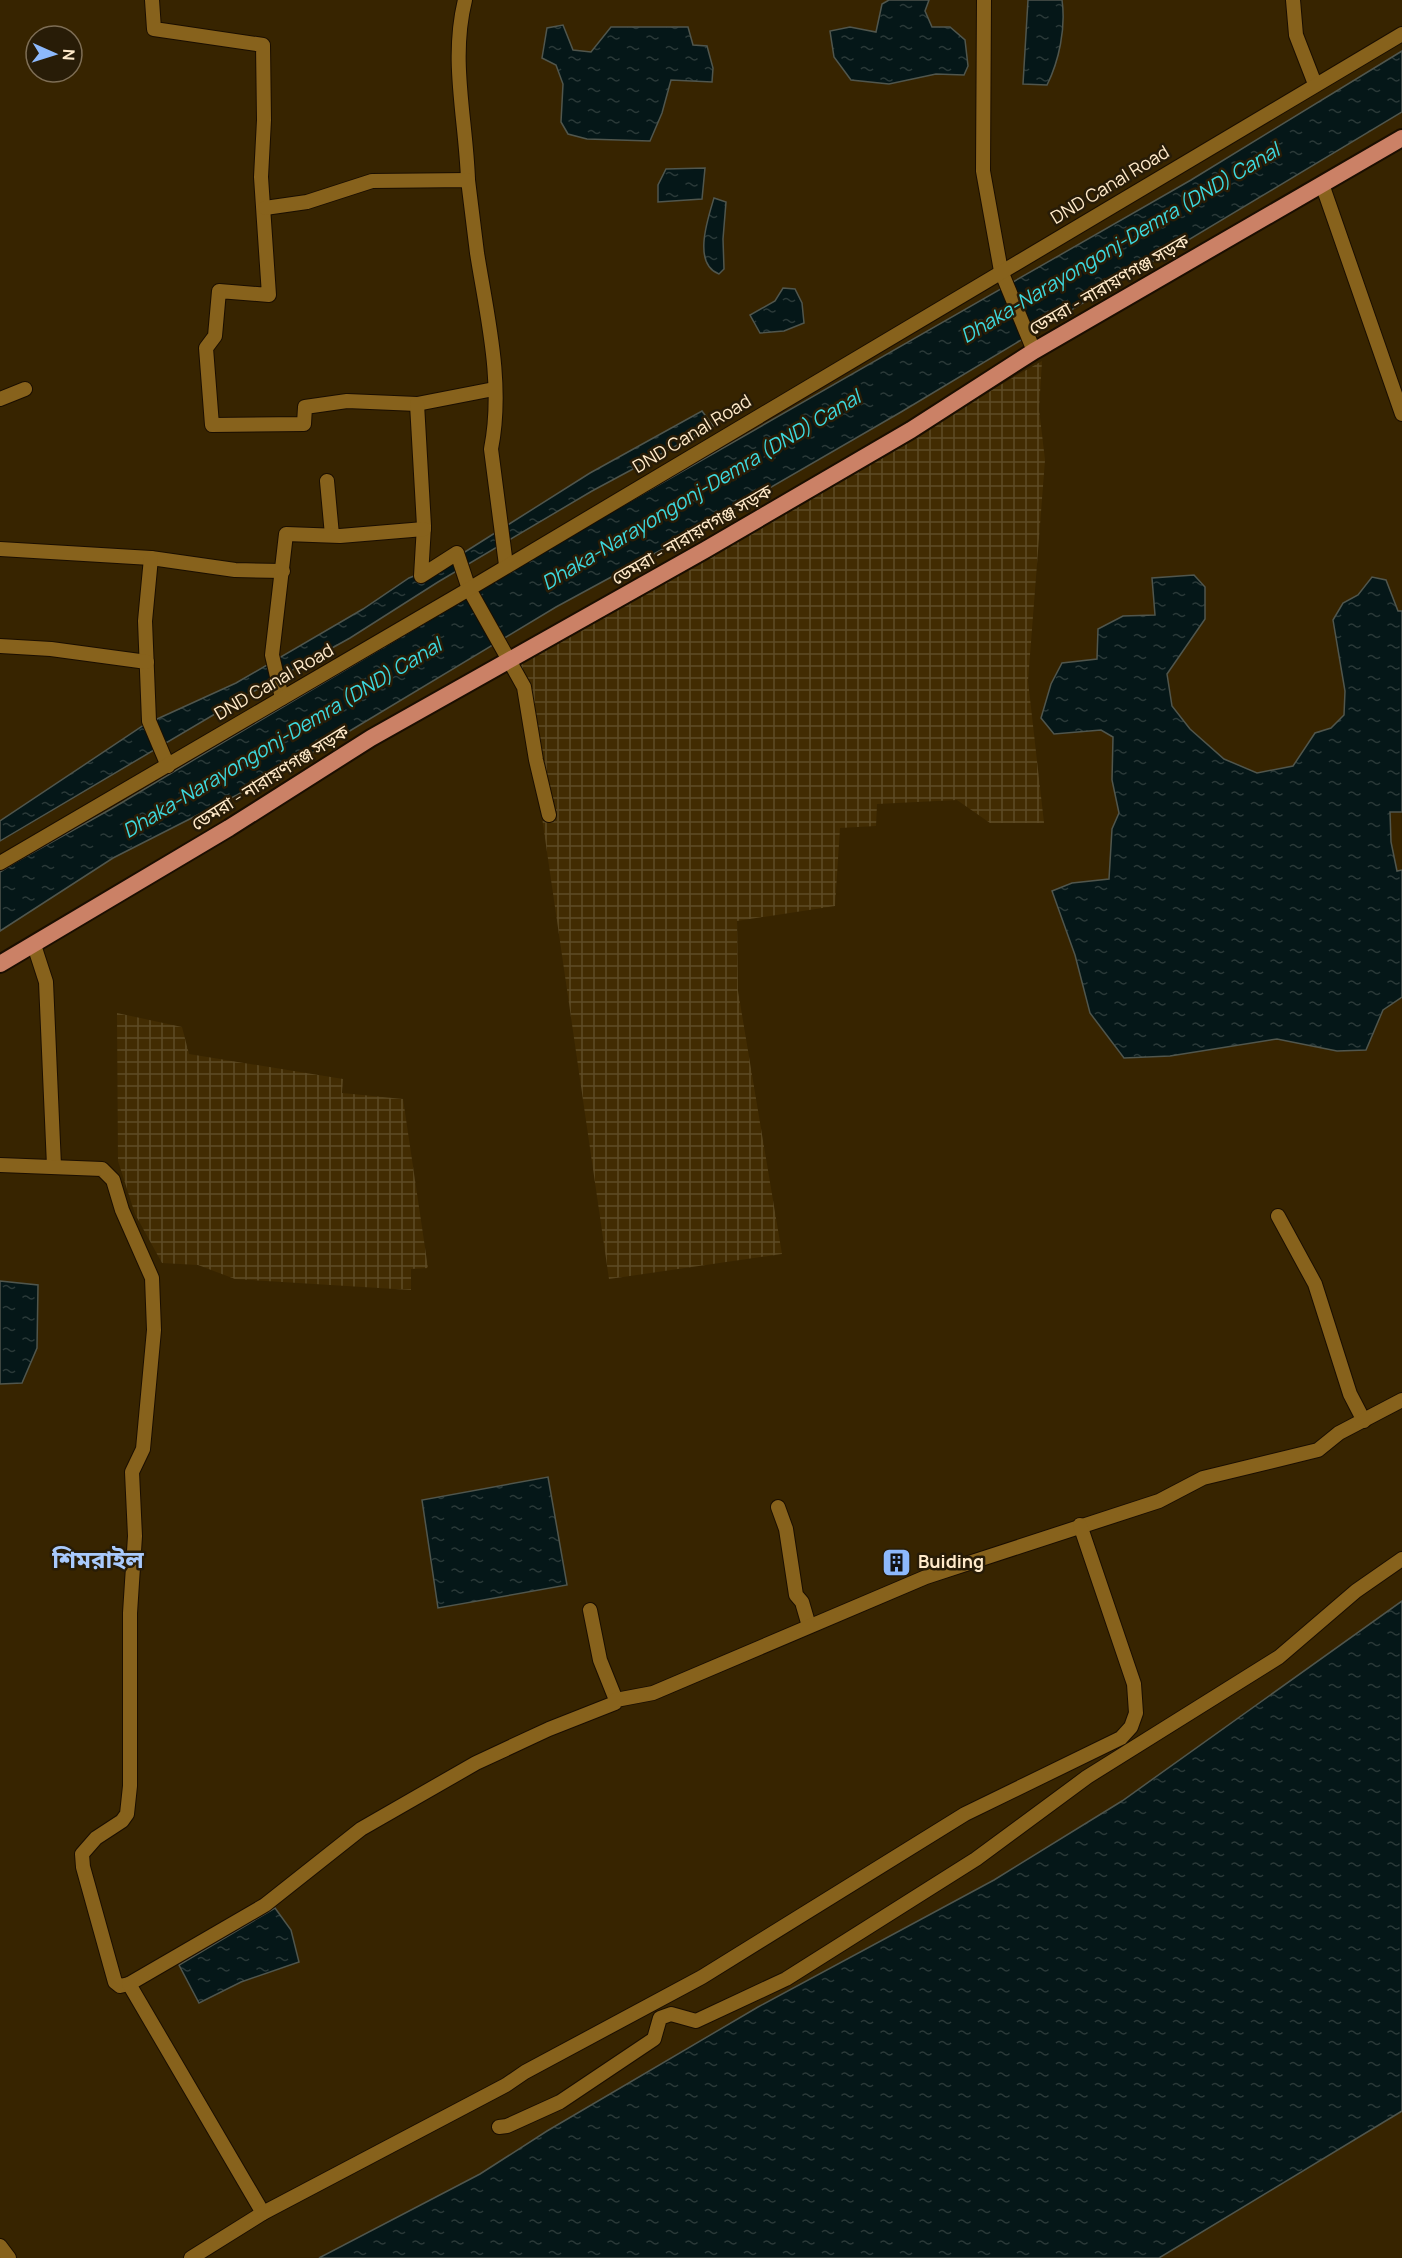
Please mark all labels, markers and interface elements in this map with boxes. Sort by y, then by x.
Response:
north arrow [24,24,84,84]
text: N [58,48,80,61]
water label: Dhaka-Narayongonj-Demra (DND) Canal [955,135,1286,349]
street label: DND Canal Road [1046,139,1173,229]
street label: ডেমরা - নারায়ণগঞ্জ সড়ক [1024,228,1194,340]
water label: Dhaka-Narayongonj-Demra (DND) Canal [536,382,867,596]
street label: DND Canal Road [628,388,755,478]
street label: ডেমরা - নারায়ণগঞ্জ সড়ক [607,478,777,590]
water label: Dhaka-Narayongonj-Demra (DND) Canal [117,630,448,844]
street label: DND Canal Road [209,637,338,725]
street label: ডেমরা - নারায়ণগঞ্জ সড়ক [186,719,353,835]
district label: শিমরাইল [51,1542,145,1575]
building icon: Buiding [881,1546,913,1578]
place label: Buiding [918,1549,984,1573]

